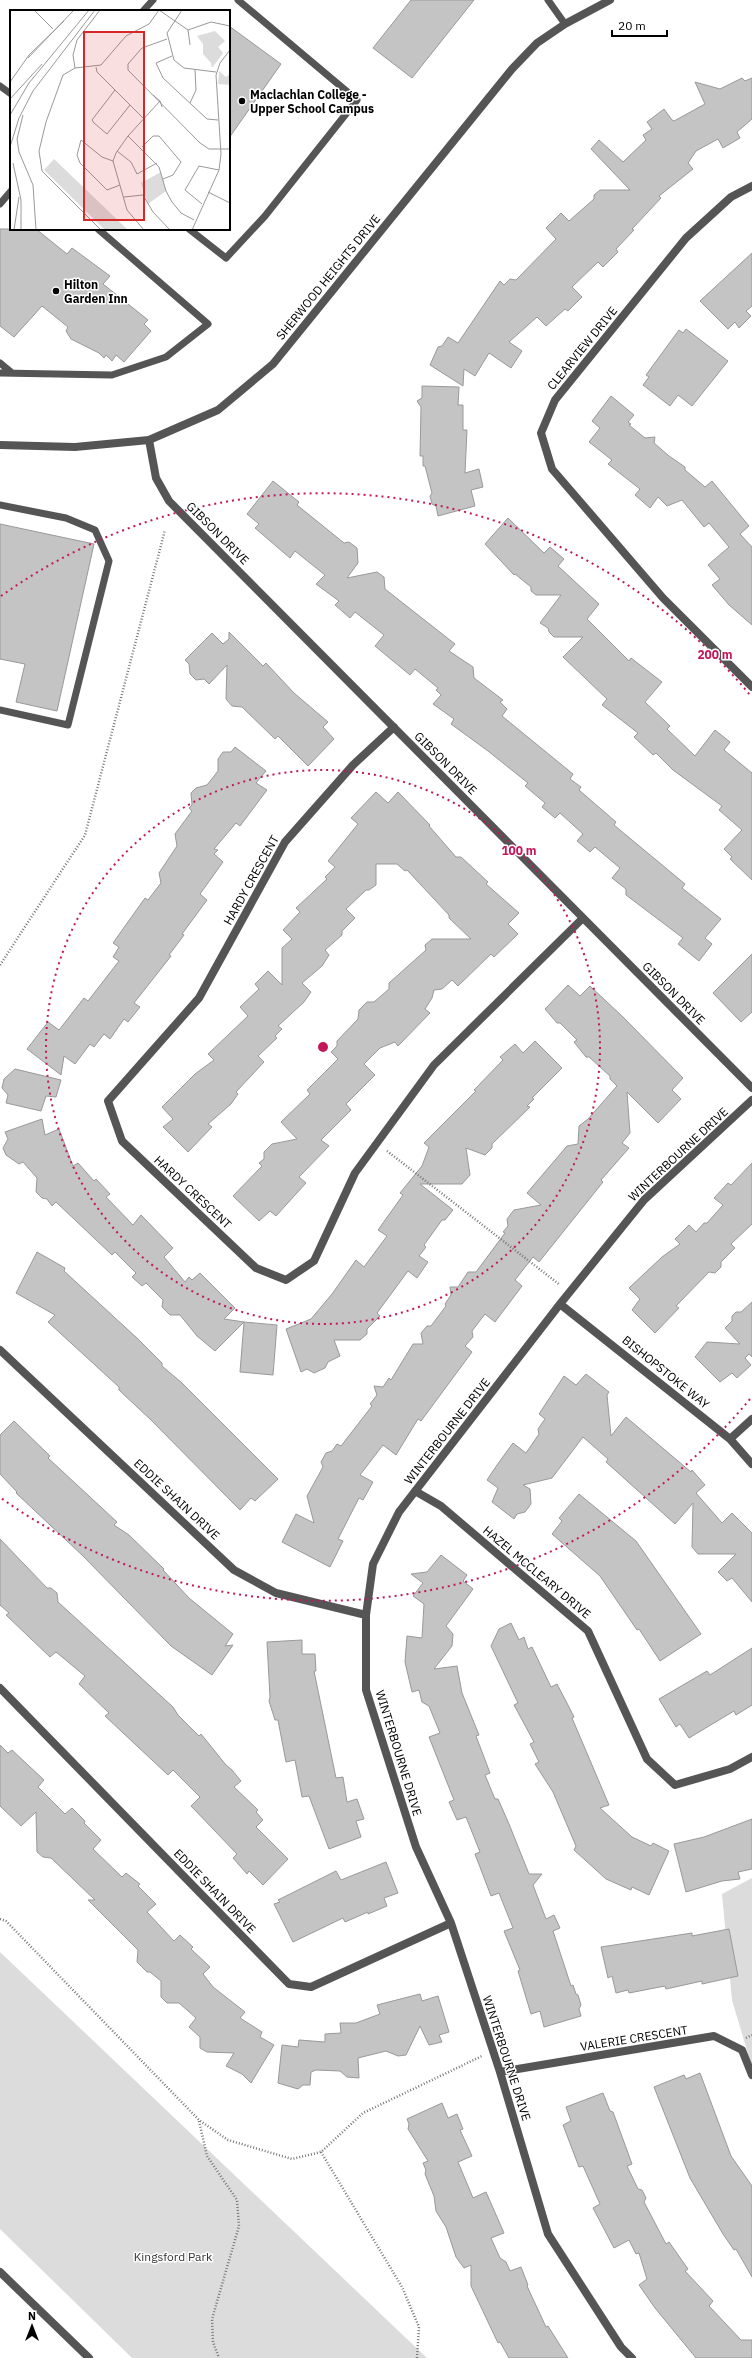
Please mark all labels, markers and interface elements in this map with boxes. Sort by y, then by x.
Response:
inset map [10,10,230,230]
scale bar [612,12,667,38]
text: 20 m [618,18,646,33]
place label: Maclachlan College - Upper School Campus [250,87,374,116]
marker: Maclachlan College - Upper School Campus [237,96,247,106]
street label: SHERWOOD HEIGHTS DRIVE [273,211,383,343]
place label: Hilton Garden Inn [64,277,128,306]
marker: Hilton Garden Inn [51,286,61,296]
street label: CLEARVIEW DRIVE [544,303,620,393]
street label: GIBSON DRIVE [183,498,253,568]
text: 200 m [697,647,733,662]
street label: GIBSON DRIVE [411,728,481,798]
street label: HARDY CRESCENT [220,832,282,928]
text: 100 m [501,843,537,858]
street label: GIBSON DRIVE [639,958,709,1028]
centre of rings [316,1040,330,1054]
street label: WINTERBOURNE DRIVE [625,1104,731,1204]
street label: HARDY CRESCENT [151,1152,235,1232]
street label: BISHOPSTOKE WAY [619,1332,713,1412]
street label: WINTERBOURNE DRIVE [401,1375,493,1487]
street label: EDDIE SHAIN DRIVE [131,1455,223,1543]
street label: HAZEL MCCLEARY DRIVE [480,1522,594,1622]
street label: WINTERBOURNE DRIVE [373,1688,425,1818]
street label: EDDIE SHAIN DRIVE [171,1846,259,1936]
street label: WINTERBOURNE DRIVE [480,1993,534,2123]
street label: VALERIE CRESCENT [579,2022,689,2054]
park label: Kingsford Park [134,2249,213,2264]
north arrow [12,2306,52,2346]
text: N [28,2309,36,2323]

